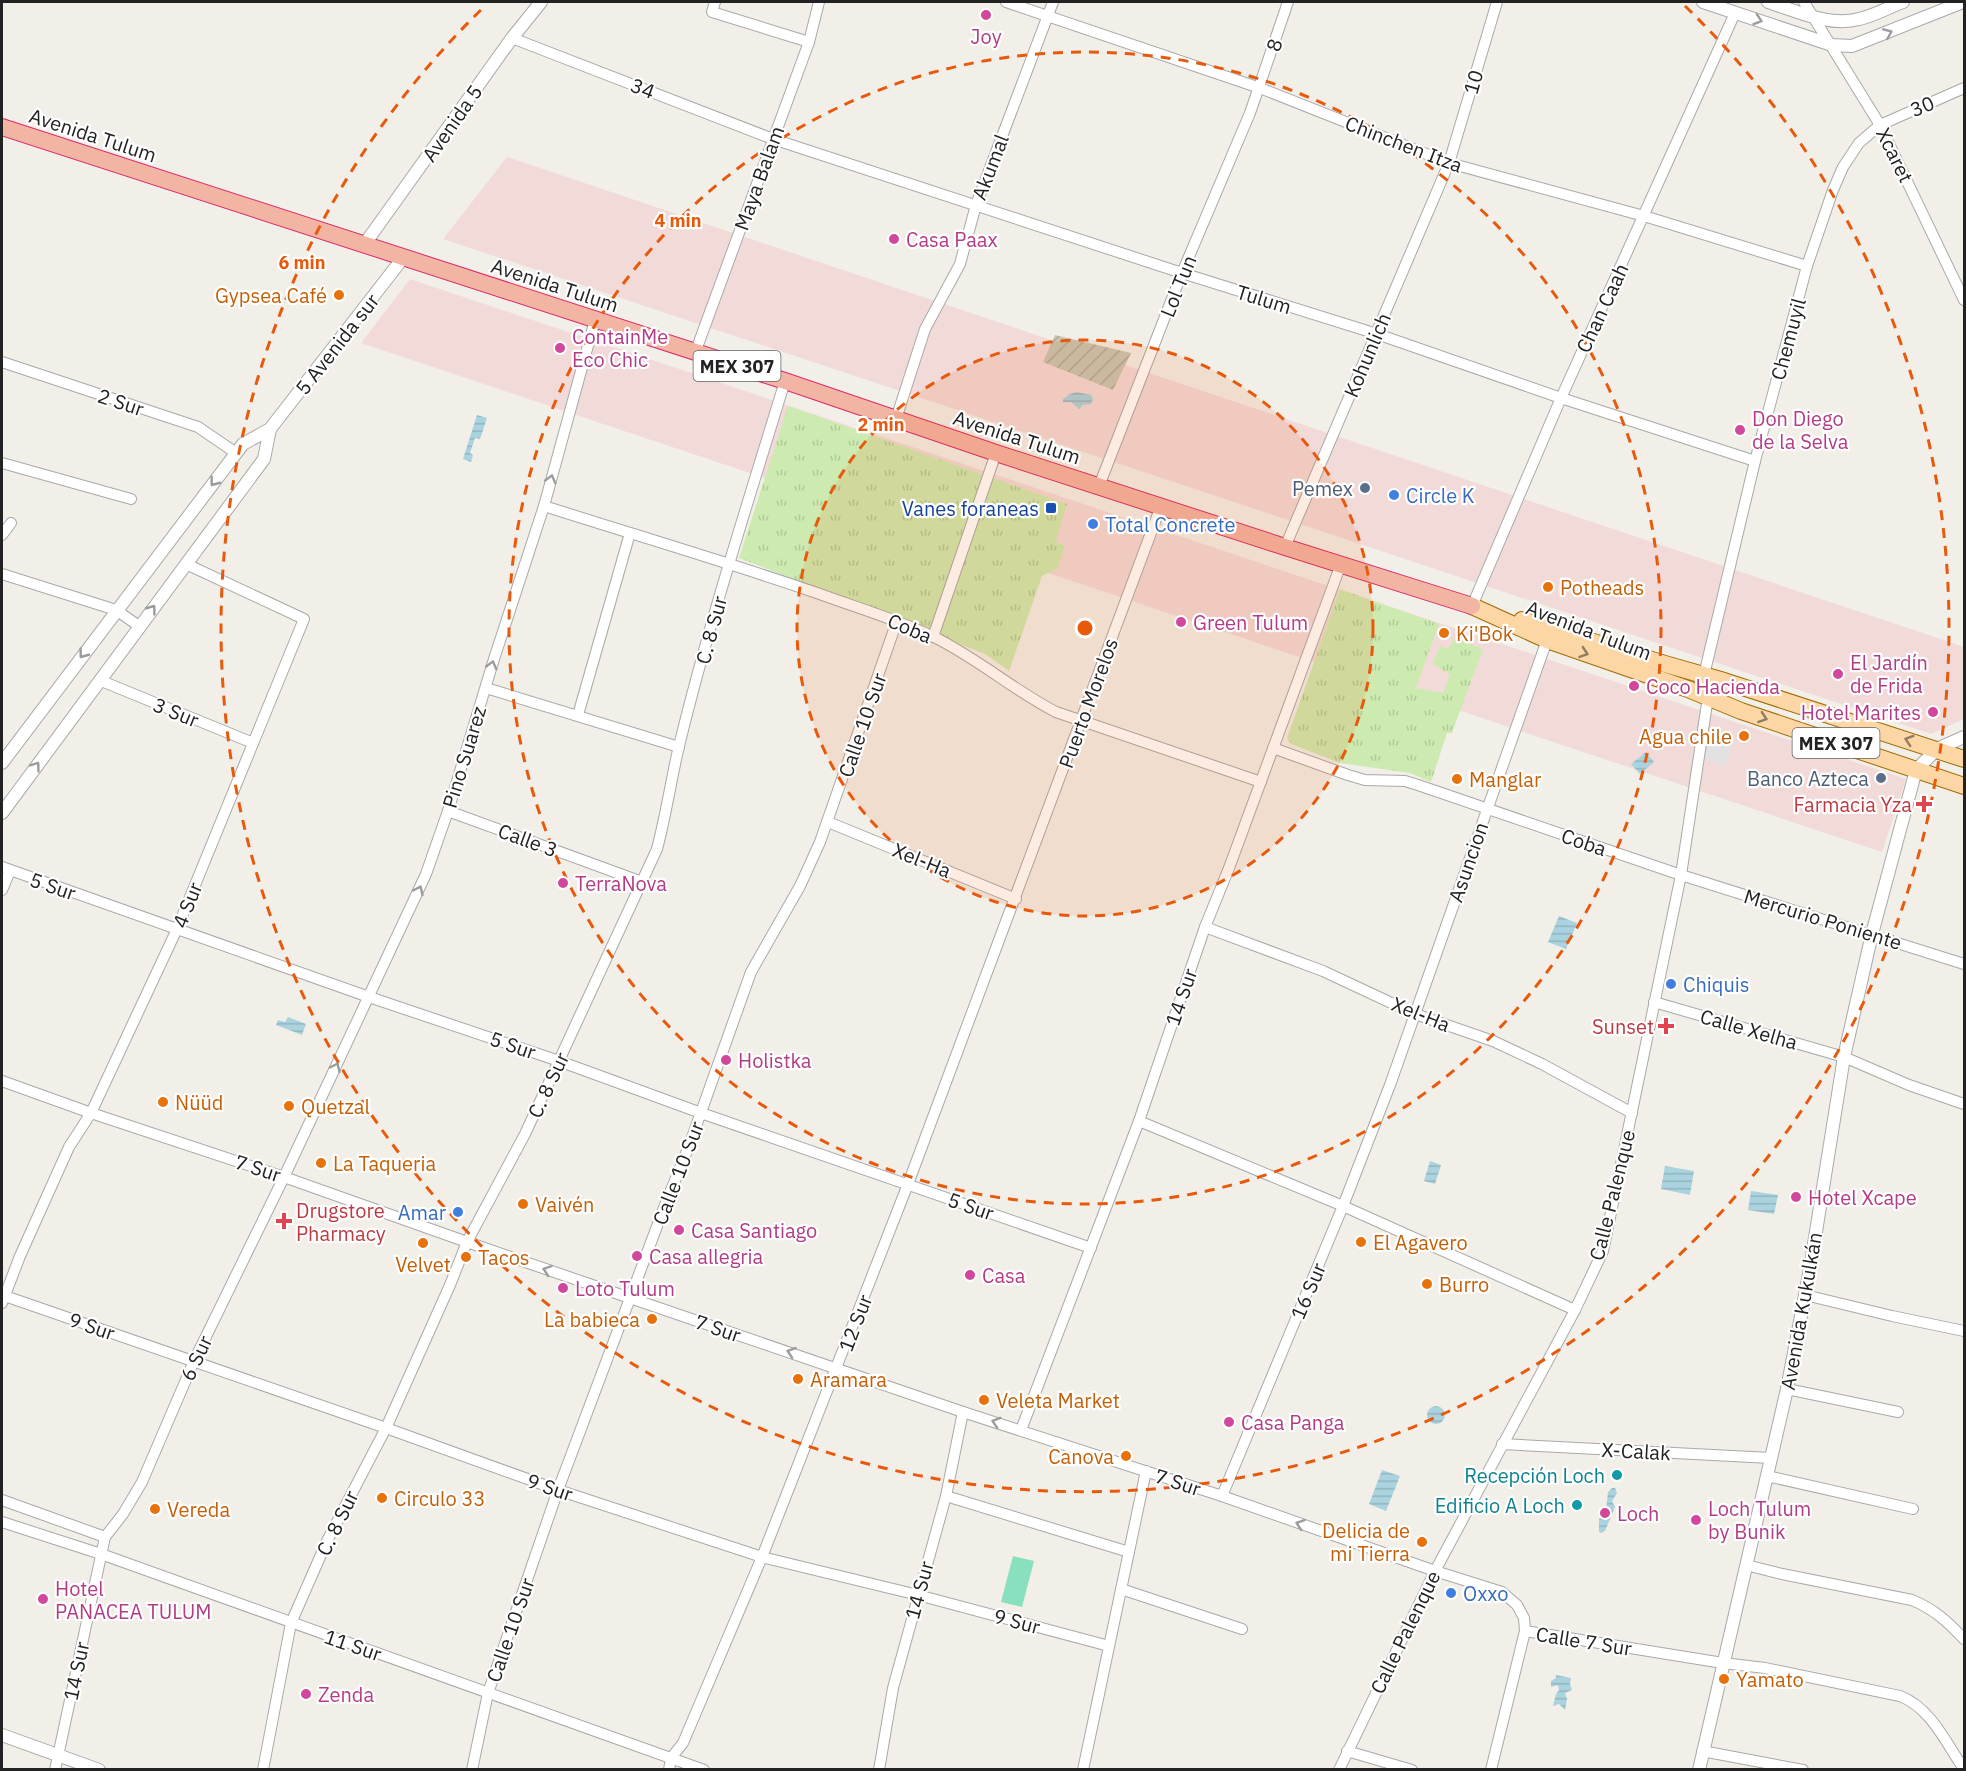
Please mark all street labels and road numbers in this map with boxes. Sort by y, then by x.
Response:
street label: 8 [1259,35,1289,55]
street label: 10 [1457,67,1489,97]
street label: 34 [627,71,659,105]
street label: Avenida 5 [416,79,488,167]
street label: 30 [1906,89,1938,123]
street label: Avenida Tulum [26,102,160,168]
street label: Chinchen Itza [1341,109,1467,179]
street label: Maya Balam [728,122,790,234]
street label: Xcaret [1870,123,1920,187]
street label: Akumal [965,130,1015,204]
street label: Lol Tun [1153,251,1203,321]
street label: Avenida Tulum [488,252,622,318]
street label: Chan Caah [1570,259,1634,357]
street label: Tulum [1233,278,1295,320]
street label: 5 Avenida sur [289,288,385,400]
street label: Chemuyil [1764,295,1812,383]
street label: Kohunlich [1337,309,1397,401]
road number: MEX 307 [694,351,780,381]
street label: 2 Sur [94,382,148,422]
street label: Avenida Tulum [950,404,1084,470]
street label: C. 8 Sur [689,593,733,667]
street label: Avenida Tulum [1522,594,1656,666]
street label: Coba [884,607,937,650]
street label: Puerto Morelos [1052,634,1124,772]
street label: Calle 10 Sur [832,669,892,781]
street label: 3 Sur [149,691,203,733]
street label: Pino Suarez [436,703,492,811]
road number: MEX 307 [1792,728,1880,758]
street label: Calle 3 [494,817,562,863]
street label: Asuncion [1442,818,1494,906]
street label: Coba [1558,822,1610,862]
street label: Xel-Ha [889,836,956,884]
street label: 5 Sur [26,866,80,906]
street label: 4 Sur [166,878,208,932]
street label: Mercurio Poniente [1741,882,1905,956]
street label: 14 Sur [1159,965,1203,1029]
street label: Xel-Ha [1388,990,1455,1038]
street label: Calle Xelha [1697,1002,1801,1056]
street label: 5 Sur [486,1025,540,1065]
street label: C. 8 Sur [521,1048,575,1122]
street label: Calle 10 Sur [646,1117,710,1229]
street label: Calle Palenque [1583,1127,1641,1263]
street label: 7 Sur [231,1148,285,1188]
street label: 5 Sur [944,1186,998,1226]
street label: Avenida Kukulkán [1774,1230,1828,1392]
street label: 16 Sur [1284,1259,1332,1323]
street label: 12 Sur [832,1291,878,1355]
street label: 9 Sur [65,1306,119,1346]
street label: 7 Sur [691,1308,745,1348]
street label: 6 Sur [174,1331,218,1385]
street label: X-Calak [1601,1436,1672,1466]
street label: 7 Sur [1151,1462,1205,1502]
street label: 9 Sur [523,1467,577,1507]
street label: C. 8 Sur [310,1486,364,1560]
street label: 14 Sur [898,1558,940,1622]
street label: Calle Palenque [1364,1566,1446,1698]
street label: Calle 10 Sur [480,1574,540,1686]
street label: 9 Sur [991,1602,1043,1640]
street label: Calle 7 Sur [1534,1620,1634,1662]
street label: 11 Sur [321,1623,385,1667]
street label: 14 Sur [57,1639,95,1703]

